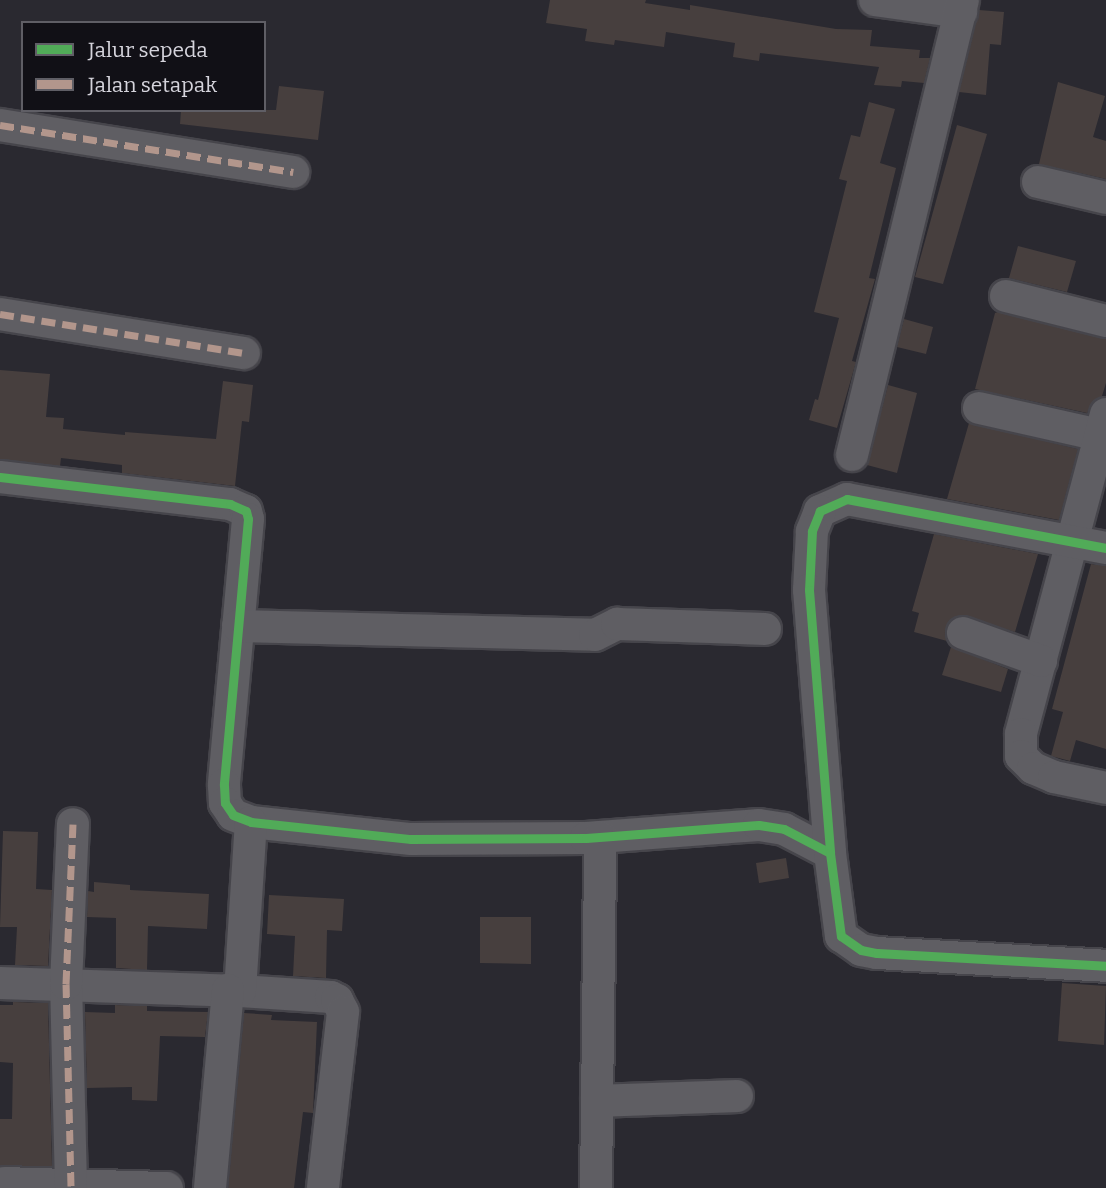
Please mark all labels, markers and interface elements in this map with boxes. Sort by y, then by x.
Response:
legend [21,21,266,112]
text: Jalur sepeda [88,37,208,63]
text: Jalan setapak [88,72,217,98]

